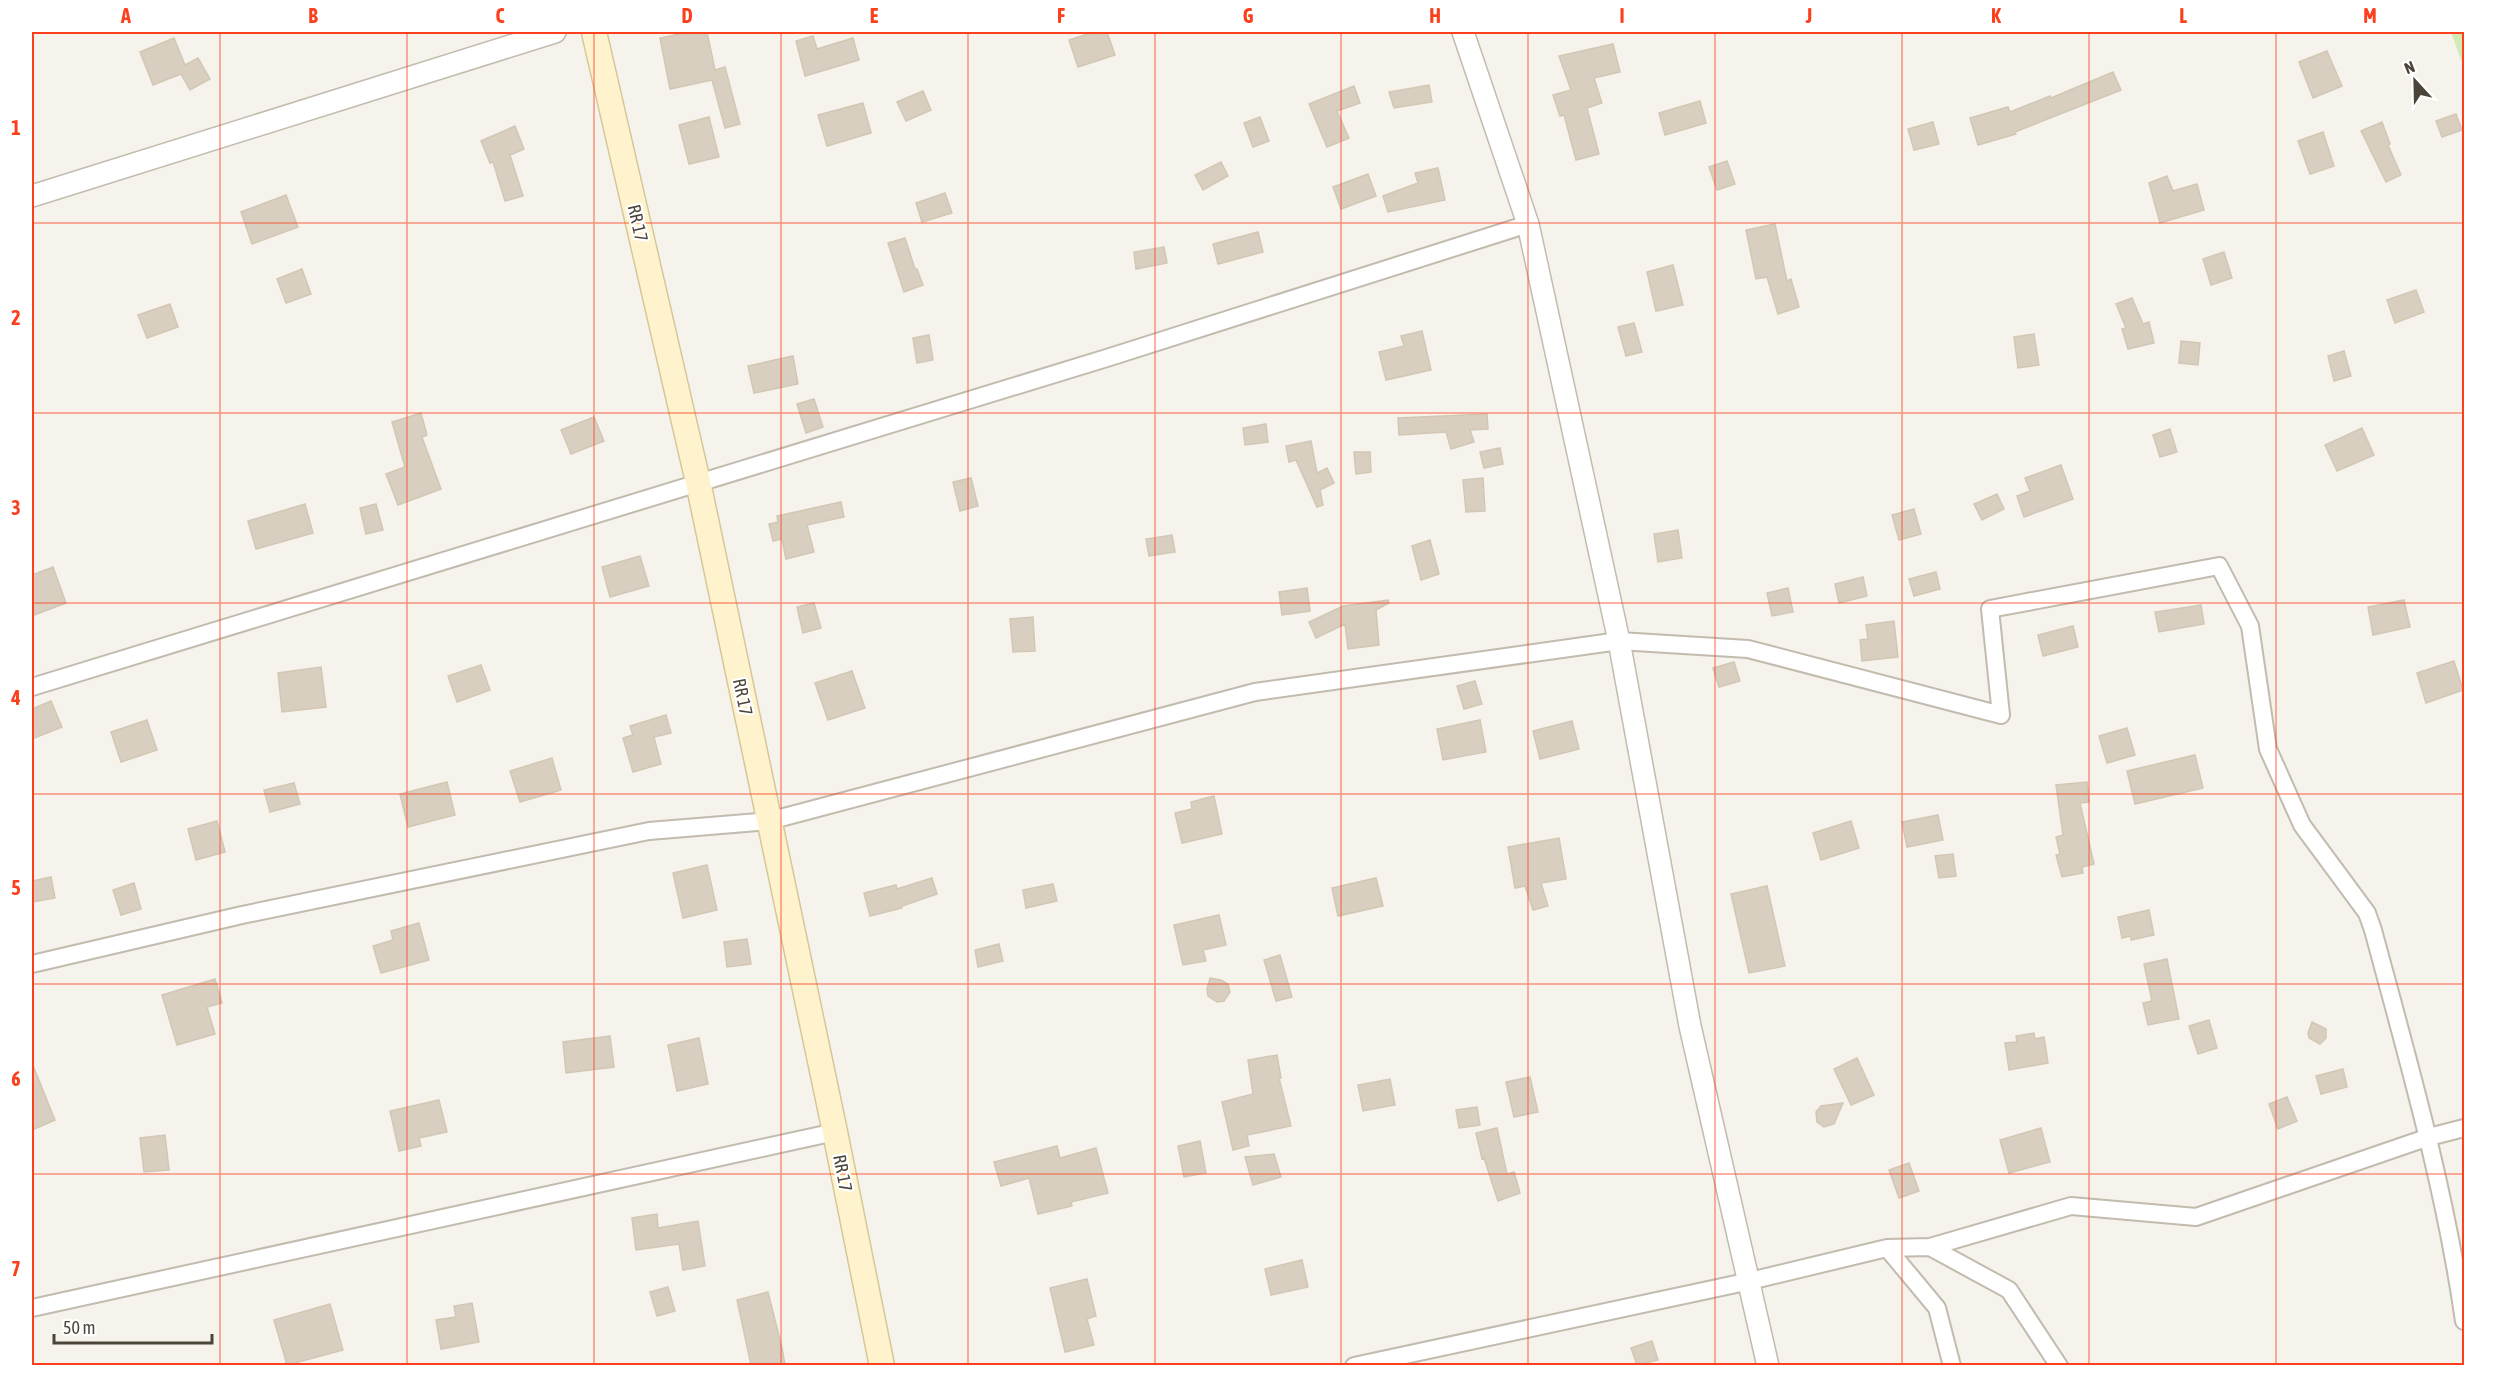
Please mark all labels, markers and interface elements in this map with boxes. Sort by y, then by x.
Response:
text: A [120,4,131,27]
text: B [308,4,318,27]
text: C [496,4,505,27]
text: D [681,4,693,27]
text: E [870,4,879,27]
text: F [1057,4,1065,27]
text: G [1243,4,1254,27]
text: H [1429,4,1441,27]
text: I [1619,4,1625,27]
text: J [1805,4,1812,27]
text: K [1991,4,2001,27]
text: L [2179,4,2187,27]
text: M [2363,4,2377,27]
north arrow [2385,51,2445,111]
text: N [2402,57,2417,77]
text: 1 [11,116,21,139]
street label: RR 17 [624,202,652,244]
text: 2 [11,306,21,329]
text: 3 [11,496,21,519]
street label: RR 17 [729,677,757,717]
text: 4 [10,686,21,709]
text: 5 [11,876,21,899]
text: 6 [11,1067,21,1090]
street label: RR 17 [829,1153,857,1193]
text: 7 [11,1257,21,1280]
scale bar [54,1307,212,1345]
text: 50 m [63,1317,95,1338]

